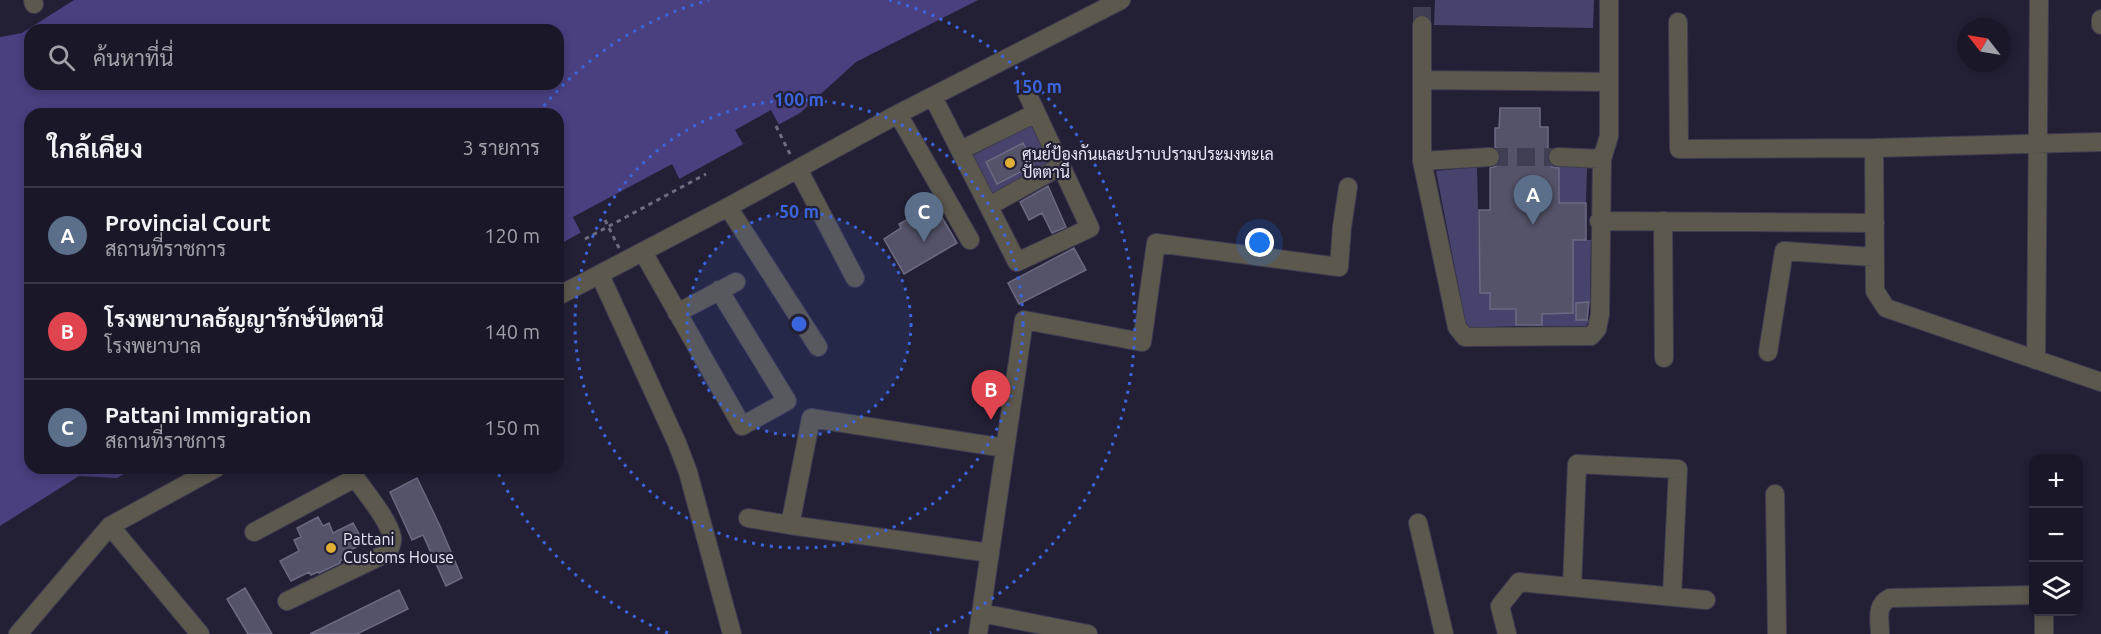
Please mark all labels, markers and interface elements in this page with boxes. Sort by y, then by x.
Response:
north arrow [1957,18,2011,72]
search box [24,24,564,90]
icon: search [45,41,78,74]
text: ค้นหาที่นี่ [93,45,173,70]
text: 150 m [1012,76,1062,96]
text: 100 m [774,89,824,109]
text: ใกล้เคียง [48,134,143,163]
text: 3 รายการ [462,136,540,159]
place label: ศูนย์ป้องกันและปราบปรามประมงทะเล ปัตตานี [1022,142,1274,181]
marker: ศูนย์ป้องกันและปราบปรามประมงทะเล ปัตตานี [1003,156,1017,170]
pin: A [1514,176,1552,225]
pin: C [904,192,944,242]
text: 50 m [779,201,819,221]
text: Provincial Court [105,210,271,235]
text: A [60,224,75,247]
text: 120 m [484,224,540,247]
your location [1245,228,1274,257]
text: สถานที่ราชการ [105,237,226,260]
text: โรงพยาบาลธัญญารักษ์ปัตตานี [105,306,384,331]
centre of rings [789,314,809,334]
text: B [61,320,74,343]
text: 140 m [484,320,540,343]
text: โรงพยาบาล [105,334,201,357]
pin: B [972,370,1010,420]
text: Pattani Immigration [105,402,311,427]
text: C [61,416,74,439]
text: 150 m [484,416,540,439]
text: สถานที่ราชการ [105,429,226,452]
map controls [2029,454,2083,616]
button: + [2029,454,2083,508]
button: − [2029,508,2083,562]
place label: Pattani Customs House [343,530,454,566]
marker: Pattani Customs House [324,541,338,555]
button: layers [2029,562,2083,616]

